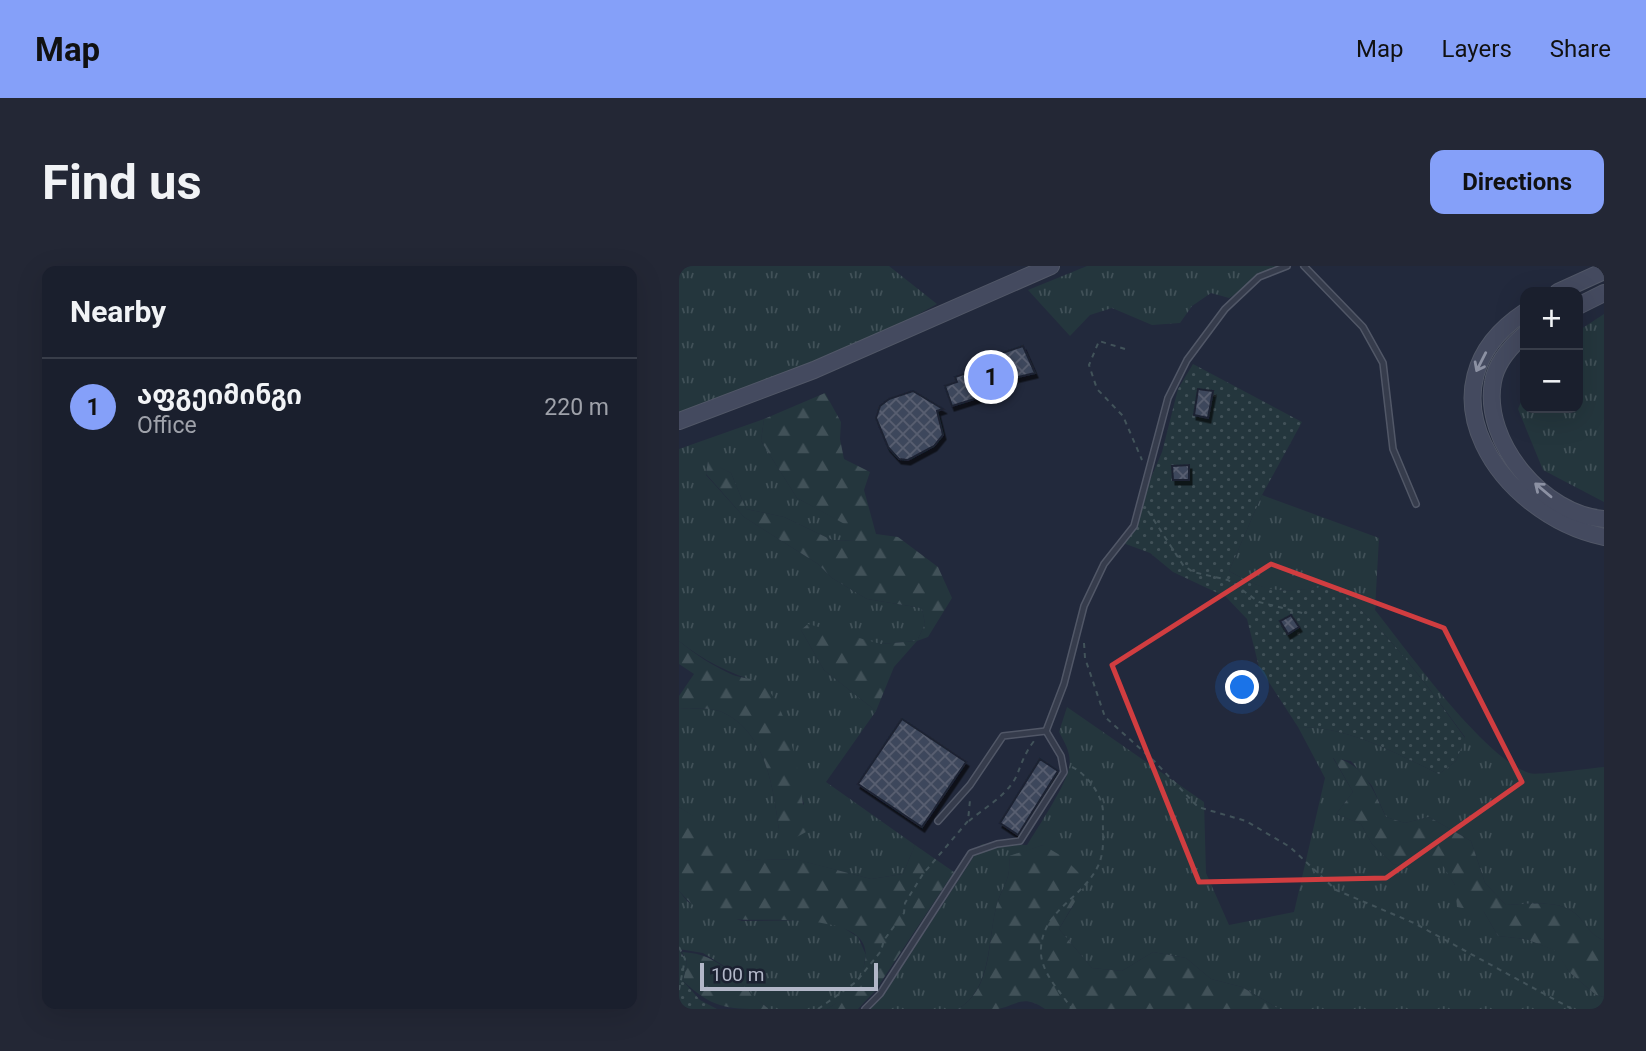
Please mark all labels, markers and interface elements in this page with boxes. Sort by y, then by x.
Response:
text: Map [35,30,100,69]
text: Map [1356,35,1404,63]
text: Layers [1442,35,1512,63]
text: Share [1550,35,1611,63]
button: Directions [1430,150,1604,214]
text: Find us [42,154,202,211]
map controls [1520,287,1583,413]
button: + [1520,287,1583,350]
text: Nearby [70,294,166,329]
button: − [1520,350,1583,413]
pin: 1 [968,351,1014,403]
one-way arrow [1473,351,1487,372]
text: აფგეიმინგი [137,380,302,410]
text: 1 [86,394,100,421]
text: 220 m [544,394,609,421]
text: Office [137,412,197,439]
one-way arrow [1535,483,1553,498]
your location [1225,670,1259,704]
scale bar [700,960,879,992]
text: 100 m [711,963,764,986]

